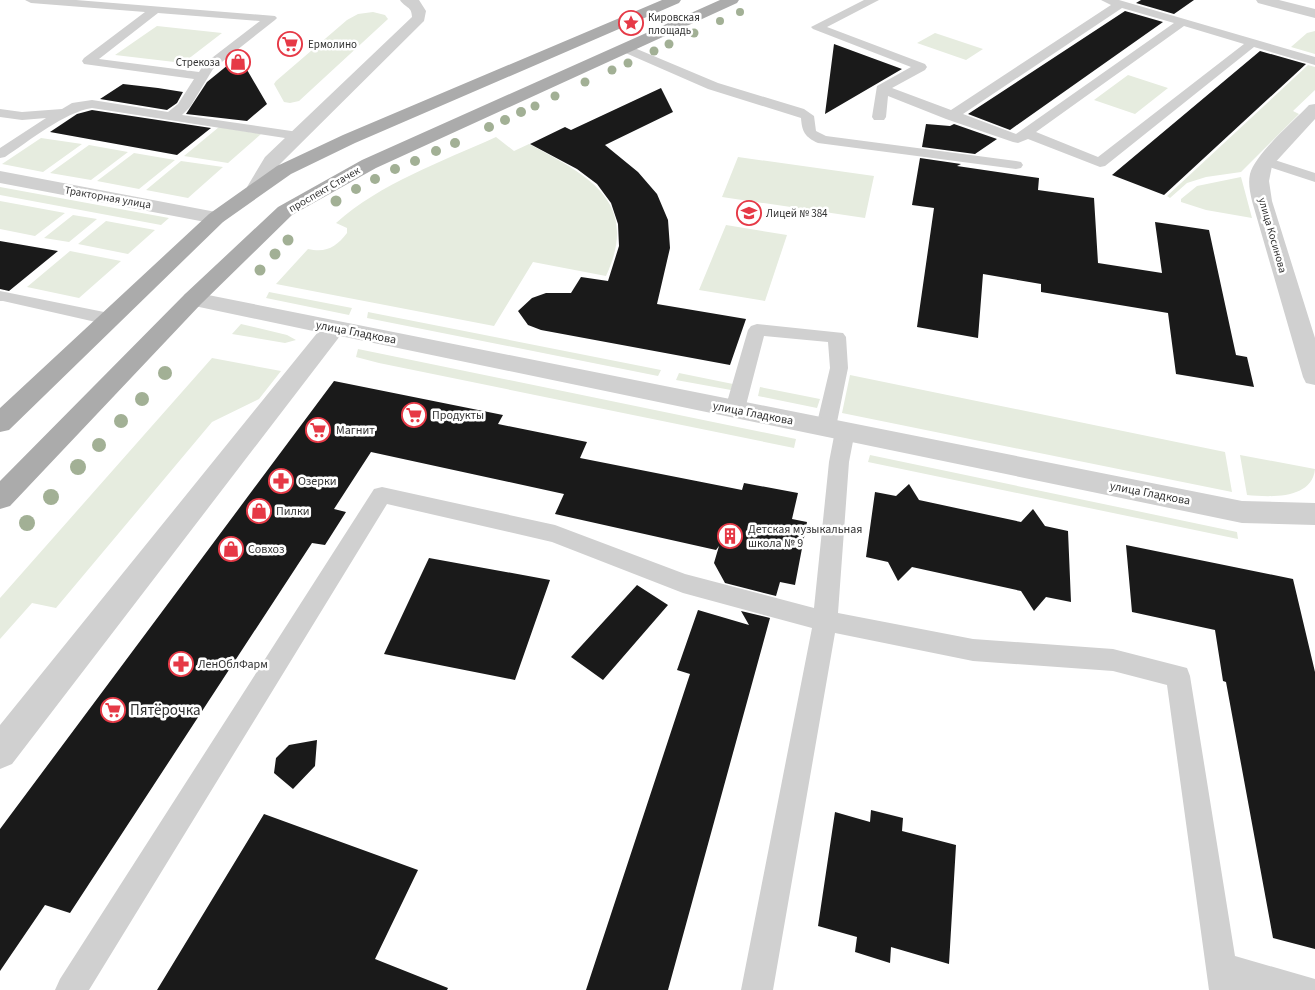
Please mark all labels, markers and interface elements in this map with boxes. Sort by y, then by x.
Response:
place icon: Кировская площадь [618,10,644,36]
place label: Кировская площадь [648,10,700,38]
supermarket icon: Ермолино [277,31,303,57]
place label: Ермолино [308,37,357,52]
shop icon: Стрекоза [225,49,251,75]
place label: Стрекоза [176,55,220,70]
street label: проспект Стачек [286,163,363,216]
street label: Тракторная улица [64,183,152,212]
street label: улица Косинова [1255,196,1290,275]
school or university icon: Лицей № 384 [736,200,762,226]
place label: Лицей № 384 [766,206,828,221]
street label: улица Гладкова [314,316,398,349]
street label: улица Гладкова [711,397,795,430]
supermarket icon: Продукты [401,402,427,428]
place label: Продукты [432,407,484,424]
supermarket icon: Магнит [305,417,331,443]
place label: Магнит [336,422,375,439]
pharmacy icon: Озерки [268,468,294,494]
place label: Озерки [298,473,337,490]
street label: улица Гладкова [1108,477,1192,510]
shop icon: Пилки [246,498,272,524]
place label: Пилки [276,503,310,520]
place label: Детская музыкальная школа № 9 [748,521,863,552]
building icon: Детская музыкальная школа № 9 [717,523,743,549]
shop icon: Совхоз [218,536,244,562]
place label: Совхоз [248,541,284,558]
pharmacy icon: ЛенОблФарм [168,651,194,677]
place label: ЛенОблФарм [198,656,268,673]
supermarket icon: Пятёрочка [100,697,126,723]
place label: Пятёрочка [130,700,201,721]

